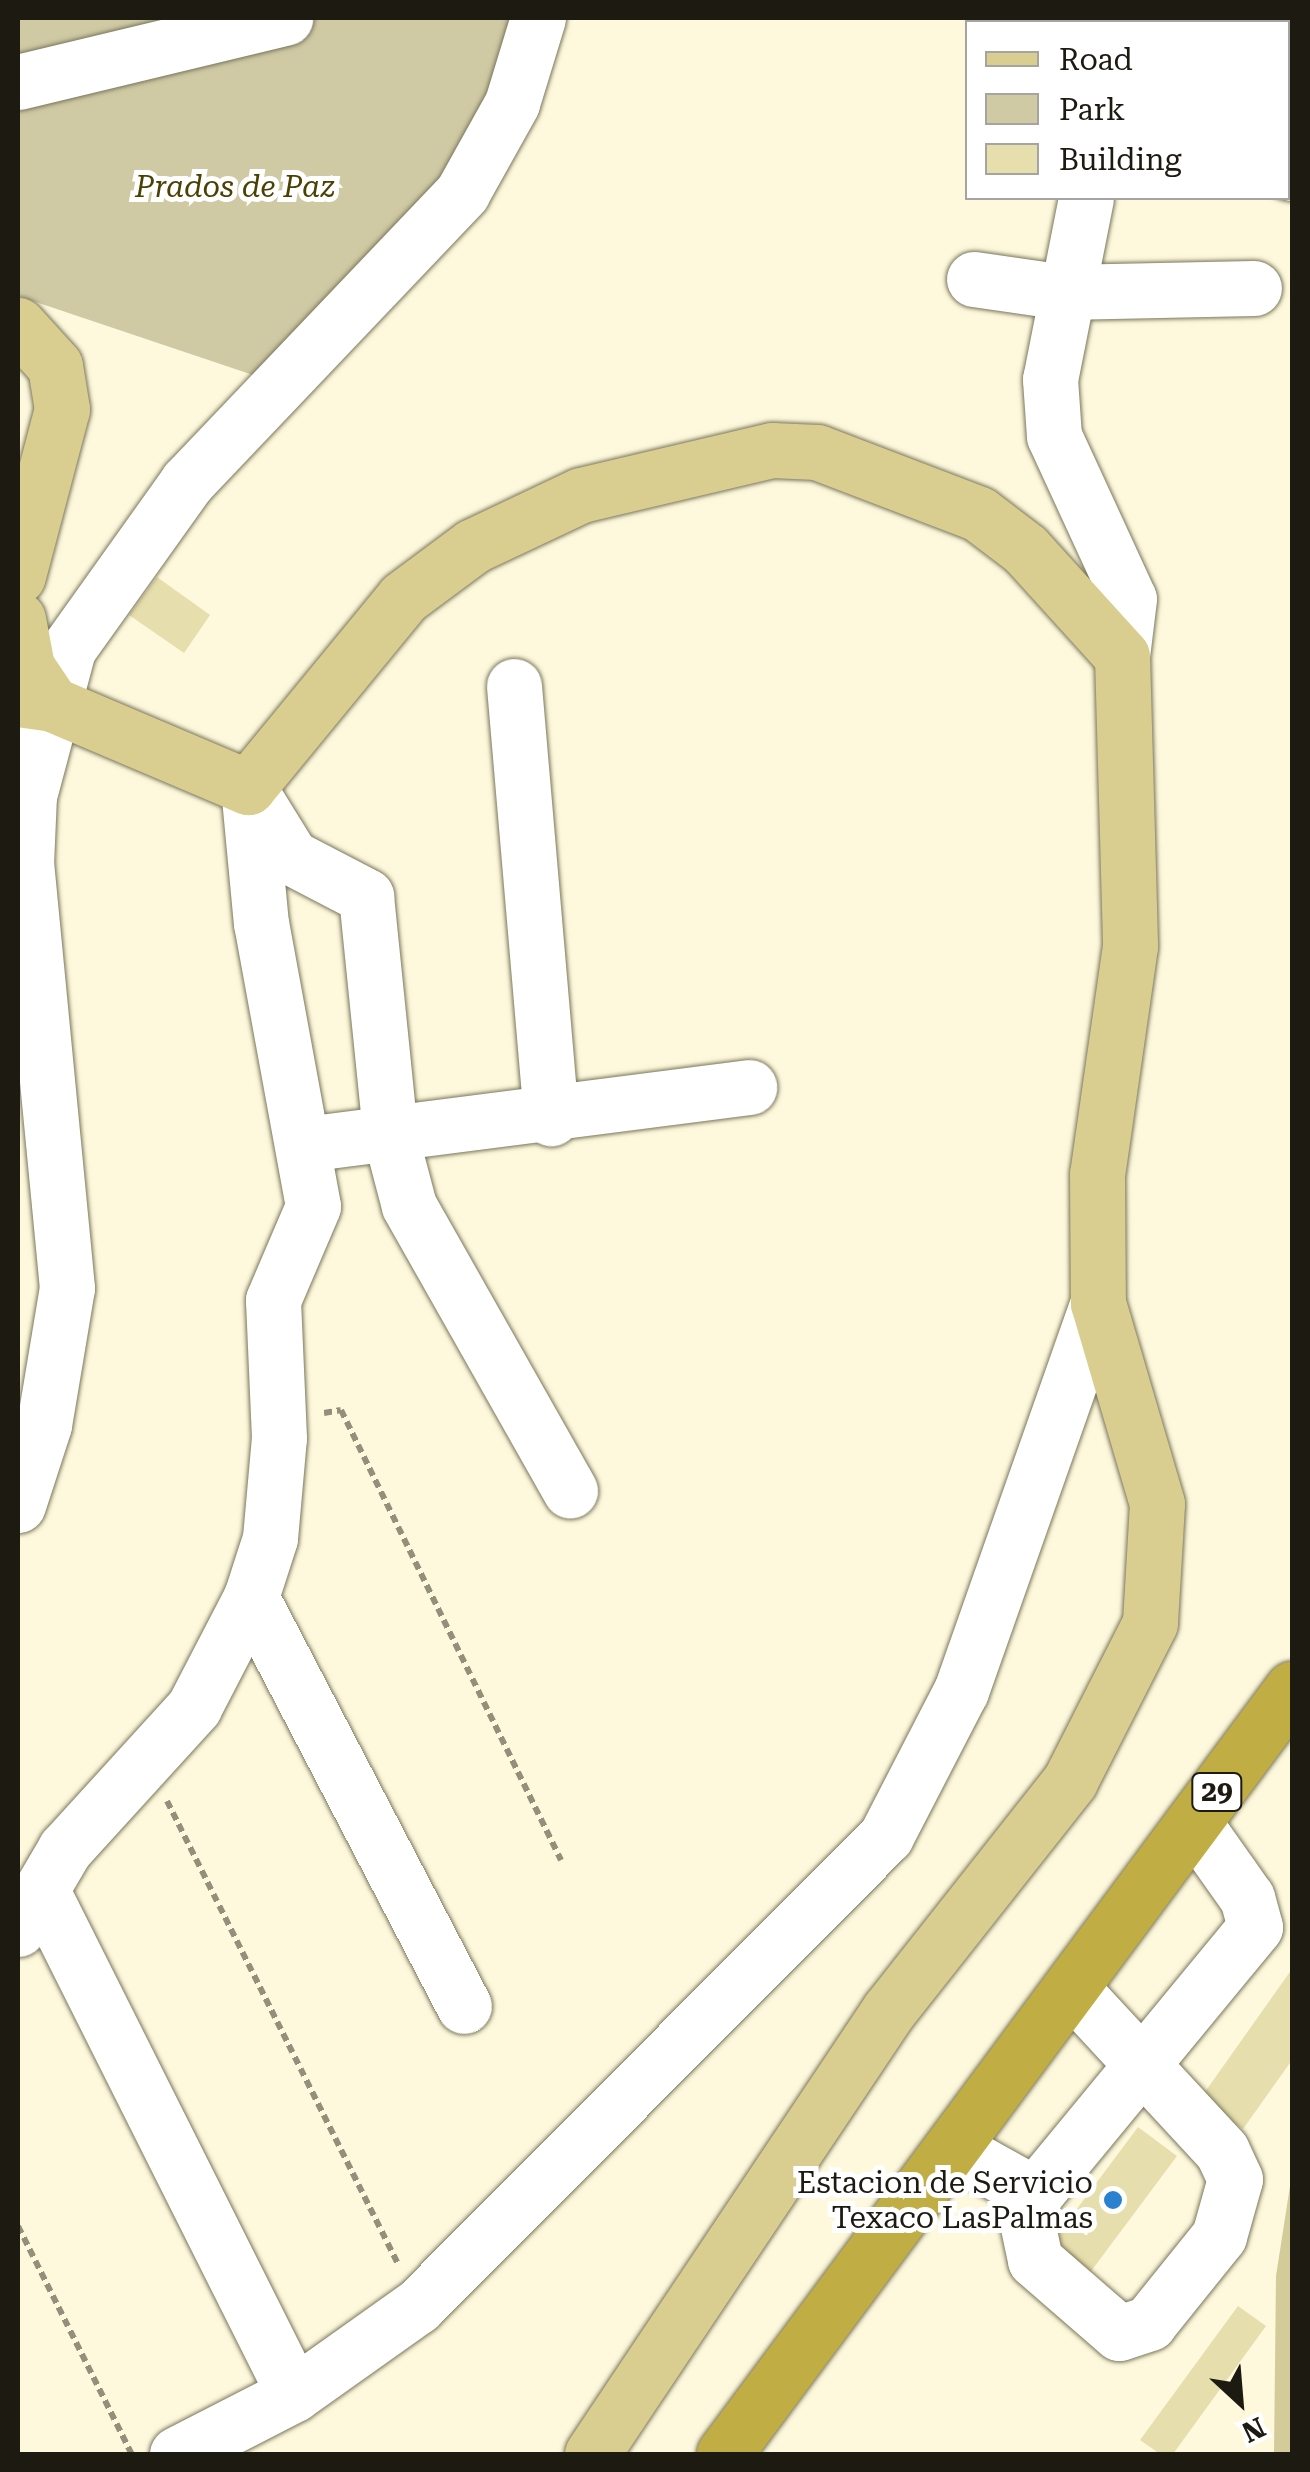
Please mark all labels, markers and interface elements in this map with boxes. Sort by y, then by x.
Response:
legend [965,20,1290,200]
text: Road [1059,42,1133,77]
text: Park [1059,92,1125,127]
text: Building [1059,142,1182,177]
park label: Prados de Paz [135,169,335,205]
road number: 29 [1190,1769,1244,1815]
place label: Estacion de Servicio Texaco LasPalmas [797,2165,1093,2236]
marker: Estacion de Servicio Texaco LasPalmas [1102,2189,1124,2211]
north arrow [1190,2352,1290,2452]
text: N [1236,2410,1270,2449]

